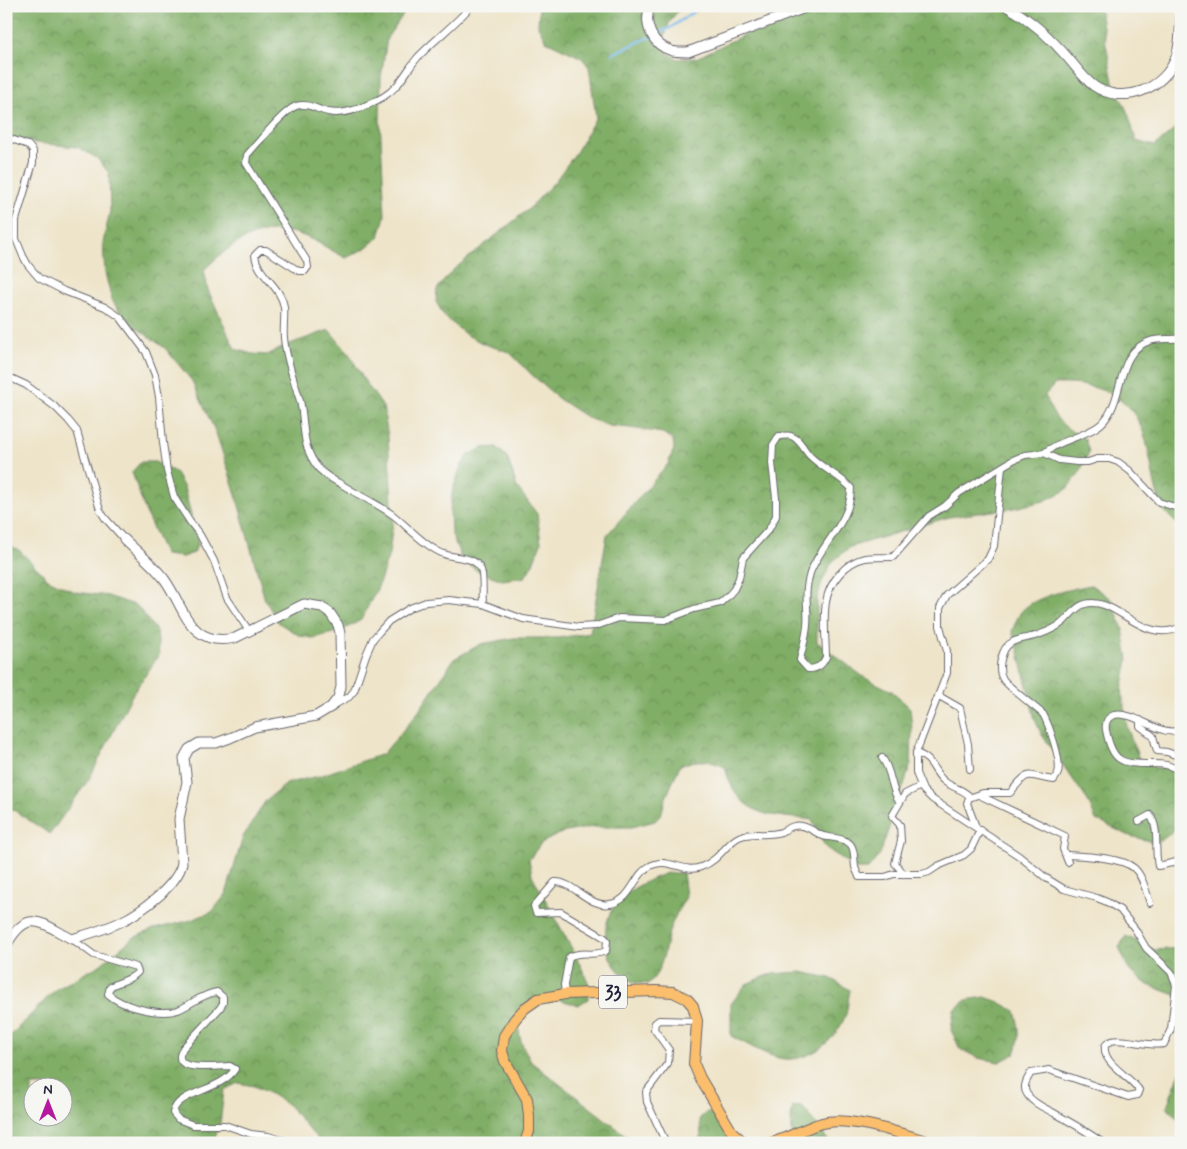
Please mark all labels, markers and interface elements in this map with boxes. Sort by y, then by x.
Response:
road number: 33 [599,976,627,1009]
north arrow [22,1076,72,1126]
text: N [43,1081,53,1099]

